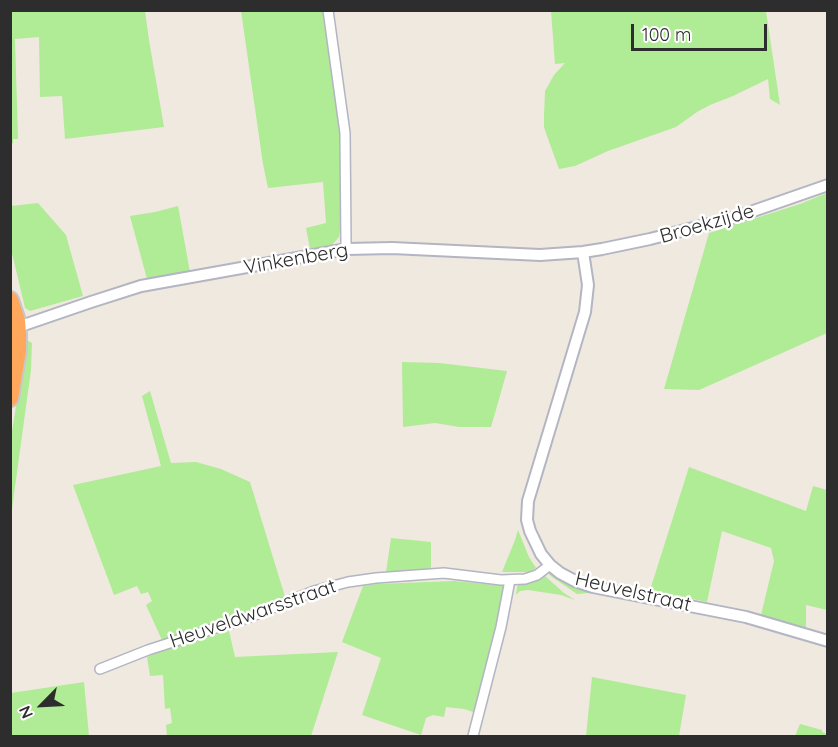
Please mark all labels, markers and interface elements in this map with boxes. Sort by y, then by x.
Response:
scale bar [634,12,770,50]
text: 100 m [642,23,691,46]
street label: Broekzijde [657,199,757,249]
street label: Vinkenberg [242,238,350,280]
street label: Heuvelstraat [573,567,693,617]
street label: Heuveldwarsstraat [167,574,339,654]
north arrow [12,675,72,735]
text: N [14,703,37,722]

